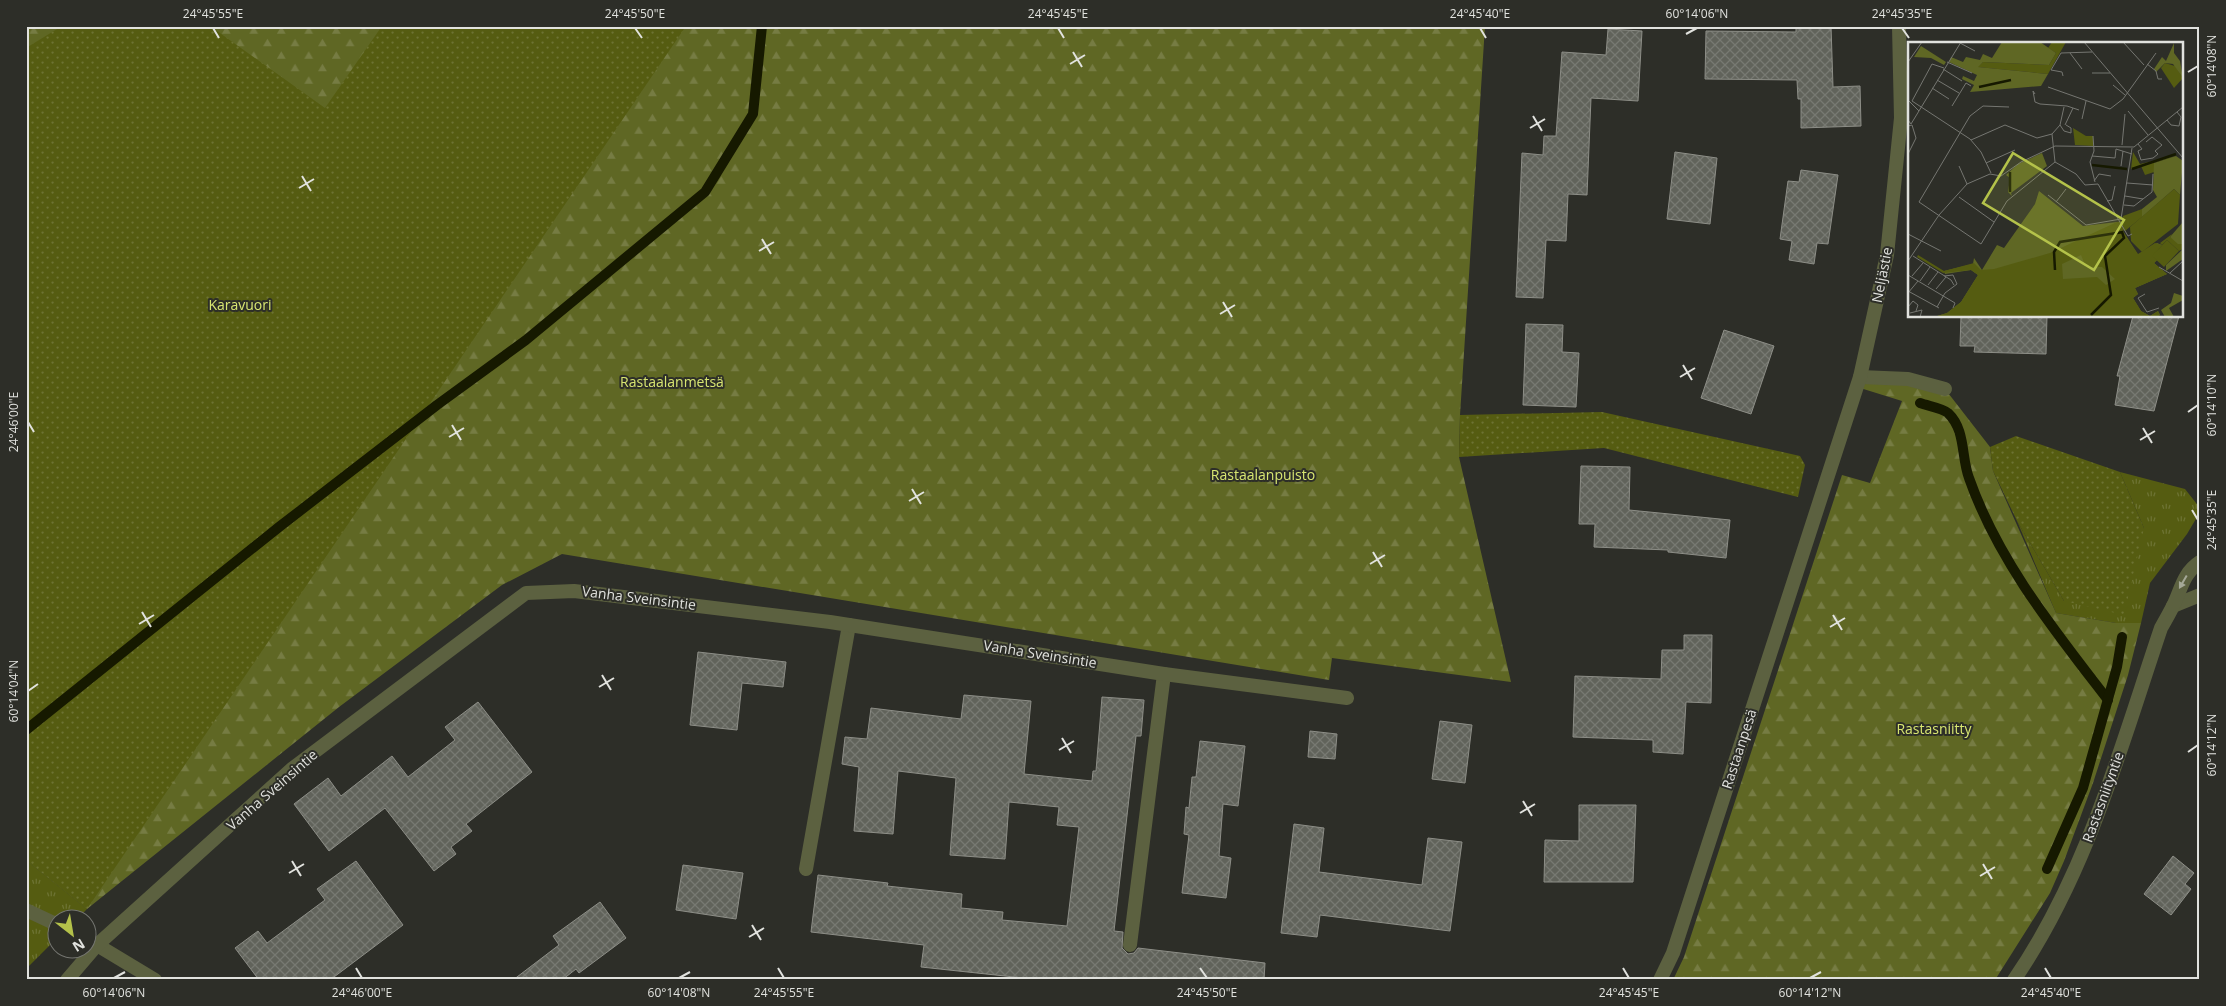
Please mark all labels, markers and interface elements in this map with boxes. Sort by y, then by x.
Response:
text: 24°45'55"E [183,5,243,22]
text: 24°45'50"E [605,5,665,22]
text: 24°45'45"E [1028,5,1088,22]
text: 24°45'40"E [1450,5,1510,22]
text: 60°14'06"N [1666,5,1728,22]
text: 24°45'35"E [1872,5,1932,22]
text: 60°14'08"N [2203,35,2220,97]
inset map [1908,42,2184,318]
street label: Neljästie [1867,245,1896,304]
park label: Karavuori [208,295,272,314]
park label: Rastaalanmetsä [620,372,724,391]
text: 60°14'10"N [2203,374,2220,436]
text: 24°46'00"E [5,392,22,452]
park label: Rastaalanpuisto [1211,465,1315,484]
text: 24°45'35"E [2203,490,2220,550]
one-way arrow [2179,575,2188,588]
street label: Vanha Sveinsintie [581,581,697,614]
street label: Vanha Sveinsintie [982,635,1098,672]
text: 60°14'04"N [5,660,22,722]
street label: Rastaanpesä [1717,706,1760,791]
text: 60°14'12"N [2203,714,2220,776]
park label: Rastasniitty [1896,719,1973,738]
street label: Vanha Sveinsintie [222,745,321,834]
street label: Rastasniityntie [2077,749,2128,845]
north arrow [48,908,98,958]
text: N [69,934,89,957]
text: 60°14'06"N [83,984,145,1001]
text: 24°46'00"E [332,984,392,1001]
text: 60°14'08"N [648,984,710,1001]
text: 24°45'55"E [754,984,814,1001]
text: 24°45'50"E [1177,984,1237,1001]
text: 24°45'45"E [1599,984,1659,1001]
text: 60°14'12"N [1779,984,1841,1001]
text: 24°45'40"E [2021,984,2081,1001]

